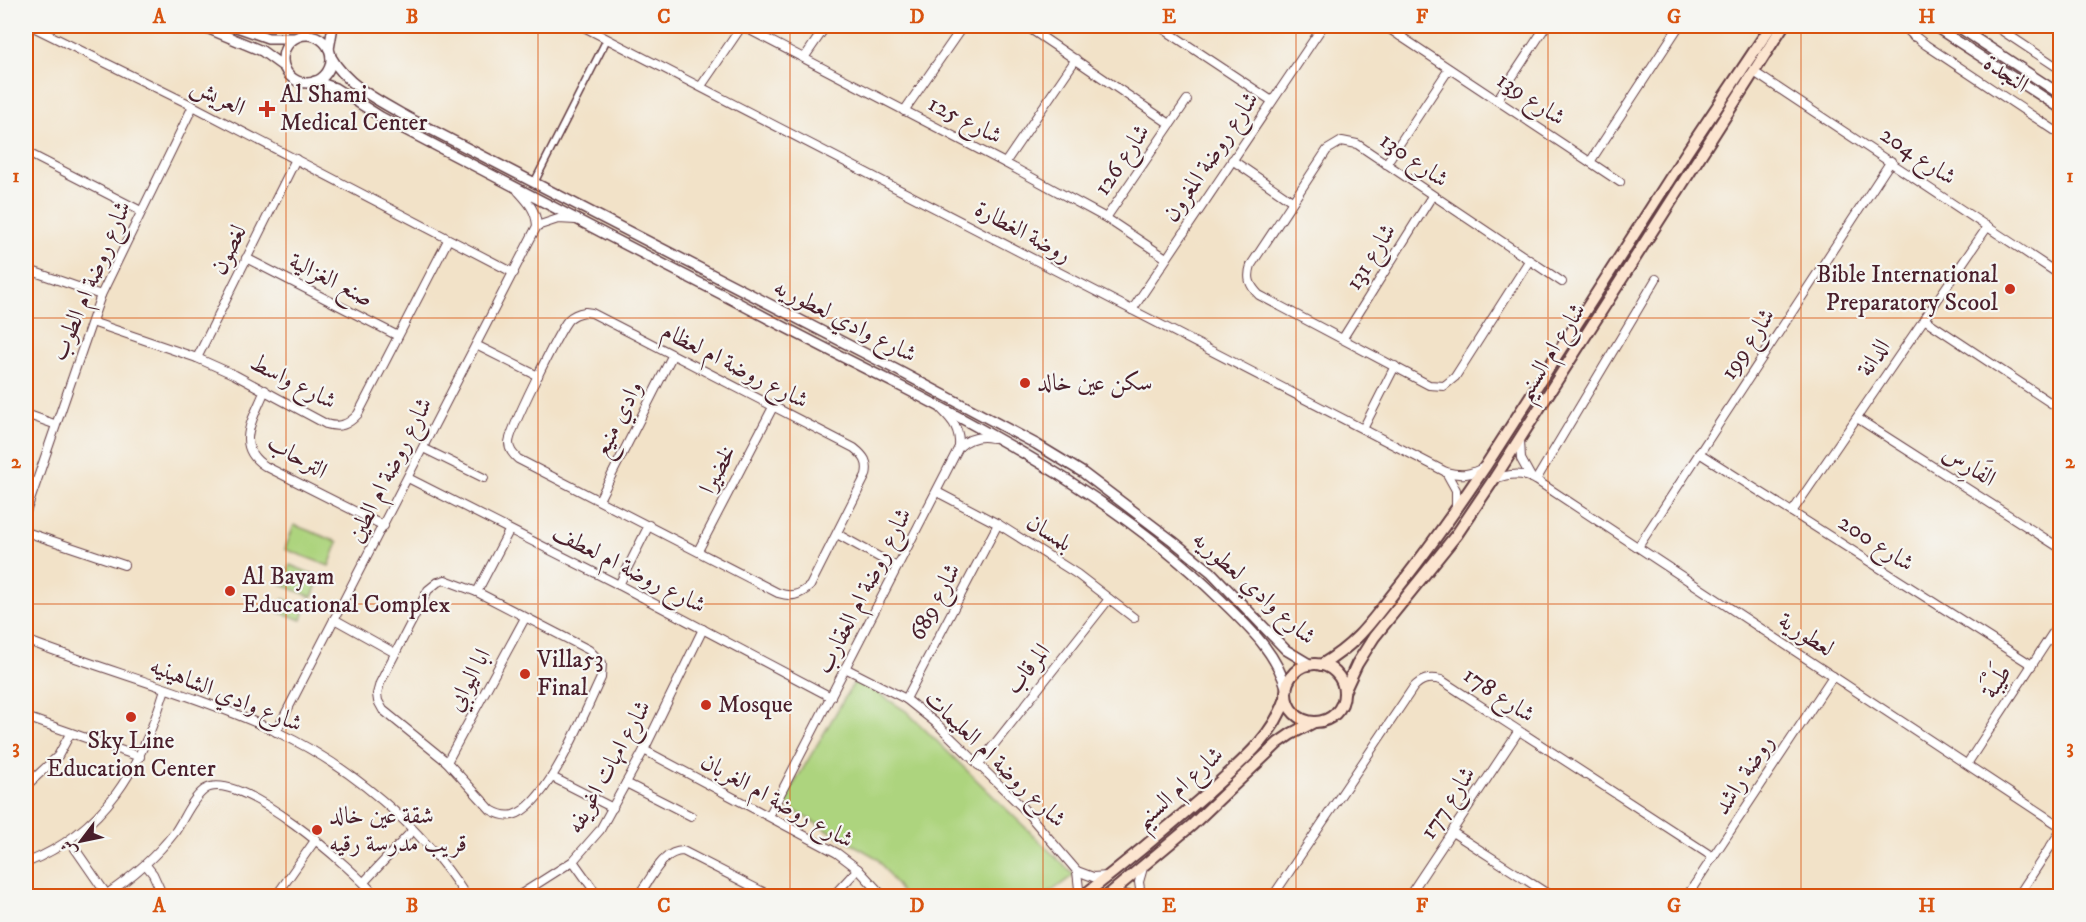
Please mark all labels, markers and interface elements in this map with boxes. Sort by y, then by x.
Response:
text: A [152,5,167,30]
text: B [406,5,418,30]
text: C [657,5,671,30]
text: D [910,5,925,30]
text: E [1162,5,1176,30]
text: F [1416,5,1429,30]
text: G [1667,5,1681,30]
text: H [1919,5,1936,30]
street label: النجدة [1978,48,2034,100]
street label: شارع 139 [1489,65,1571,136]
street label: العريش [186,71,250,123]
place label: Al Shami Medical Center [280,80,428,138]
street label: شارع روضة المغرون [1156,86,1269,230]
street label: شارع 125 [921,89,1007,155]
marker: Al Shami Medical Center [258,100,276,118]
street label: شارع 126 [1087,118,1160,204]
street label: شارع 204 [1872,120,1962,196]
street label: شارع 130 [1371,125,1454,198]
text: 1 [12,164,20,189]
text: 1 [2066,164,2074,189]
street label: روضة الغطارة [969,194,1077,270]
street label: شارع روضة ام الطوب [44,196,143,368]
street label: شارع 131 [1339,218,1407,298]
street label: لغصون [204,220,254,280]
street label: صنع الغزالية [281,246,378,319]
place label: Bible International Preparatory Scool [1816,260,1999,318]
street label: شارع وادي لعطوريه [767,272,922,373]
marker: Bible International Preparatory Scool [2003,282,2017,296]
street label: شارع ام السنيم [1509,297,1600,411]
street label: شارع 199 [1714,302,1786,388]
street label: شارع روضة ام لعظام [654,316,813,420]
street label: الدانة [1851,333,1897,383]
street label: شارع واسط [243,347,341,420]
place label: سكن عين خالد [1037,368,1153,398]
street label: وادي منيع [586,376,655,465]
marker: سكن عين خالد [1018,376,1032,390]
street label: شارع روضة ام الطين [341,392,444,550]
street label: الترحاب [261,428,333,486]
street label: الفَارِس [1935,436,2003,497]
street label: لخضيرا [693,441,743,499]
text: 2 [11,450,22,475]
text: 2 [2065,450,2076,475]
street label: شارع روضة ام العقارب [809,503,923,681]
street label: بلمسان [1020,507,1078,559]
street label: شارع 200 [1830,507,1920,582]
street label: شارع روضة ام لعطف [545,517,711,625]
street label: شارع وادي لعطوريه [1183,524,1322,654]
street label: شارع 689 [902,558,971,648]
place label: Al Bayam Educational Complex [242,562,450,620]
marker: Al Bayam Educational Complex [223,584,237,598]
street label: لعطورية [1772,606,1840,664]
street label: المرقاب [999,637,1057,701]
street label: ابا اليوابي [440,643,501,718]
place label: Villa53 Final [536,645,604,703]
street label: شارع وادي الشاهينيه [144,651,307,743]
street label: طَيْبَة [1972,657,2019,705]
street label: شارع 178 [1455,660,1541,733]
marker: Villa53 Final [518,667,532,681]
street label: شارع روضة ام العليمات [914,684,1072,838]
place label: Mosque [718,690,793,720]
street label: شارع امهات اغويفه [560,695,662,841]
marker: Mosque [699,698,713,712]
marker: Sky Line Education Center [124,710,138,724]
place label: Sky Line Education Center [46,726,216,784]
street label: روضة راشد [1707,729,1781,821]
text: 3 [12,735,20,760]
text: 3 [2066,735,2074,760]
street label: شارع ام السنيم [1128,740,1235,842]
street label: شارع روضة ام الغربان [693,747,859,860]
street label: شارع 177 [1413,761,1486,847]
place label: شقة عين خالد قريب مدرسة رقيه [329,801,467,859]
north arrow [51,811,111,871]
marker: شقة عين خالد قريب مدرسة رقيه [310,823,324,837]
text: ش [56,836,82,860]
text: A [152,894,167,919]
text: B [406,894,418,919]
text: C [657,894,671,919]
text: D [910,894,925,919]
text: E [1162,894,1176,919]
text: F [1416,894,1429,919]
text: G [1667,894,1681,919]
text: H [1919,894,1936,919]

